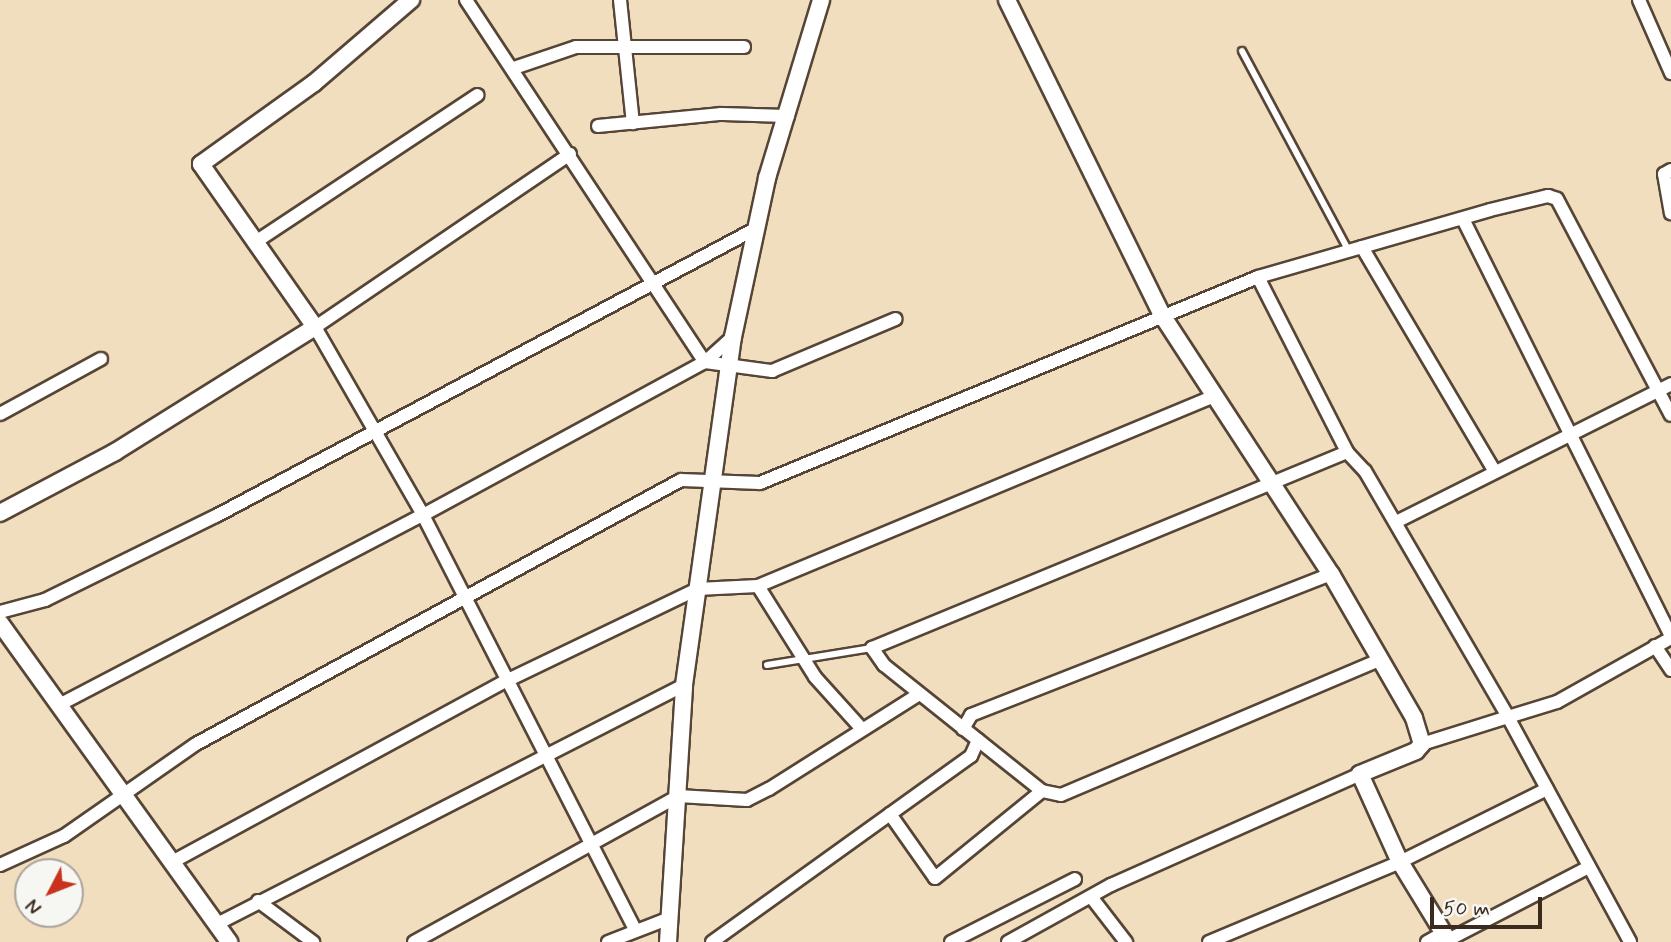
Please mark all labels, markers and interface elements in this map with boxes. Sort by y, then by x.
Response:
north arrow [14,858,84,928]
scale bar [1433,883,1545,927]
text: N [21,893,48,919]
text: 50 m [1443,895,1490,923]

